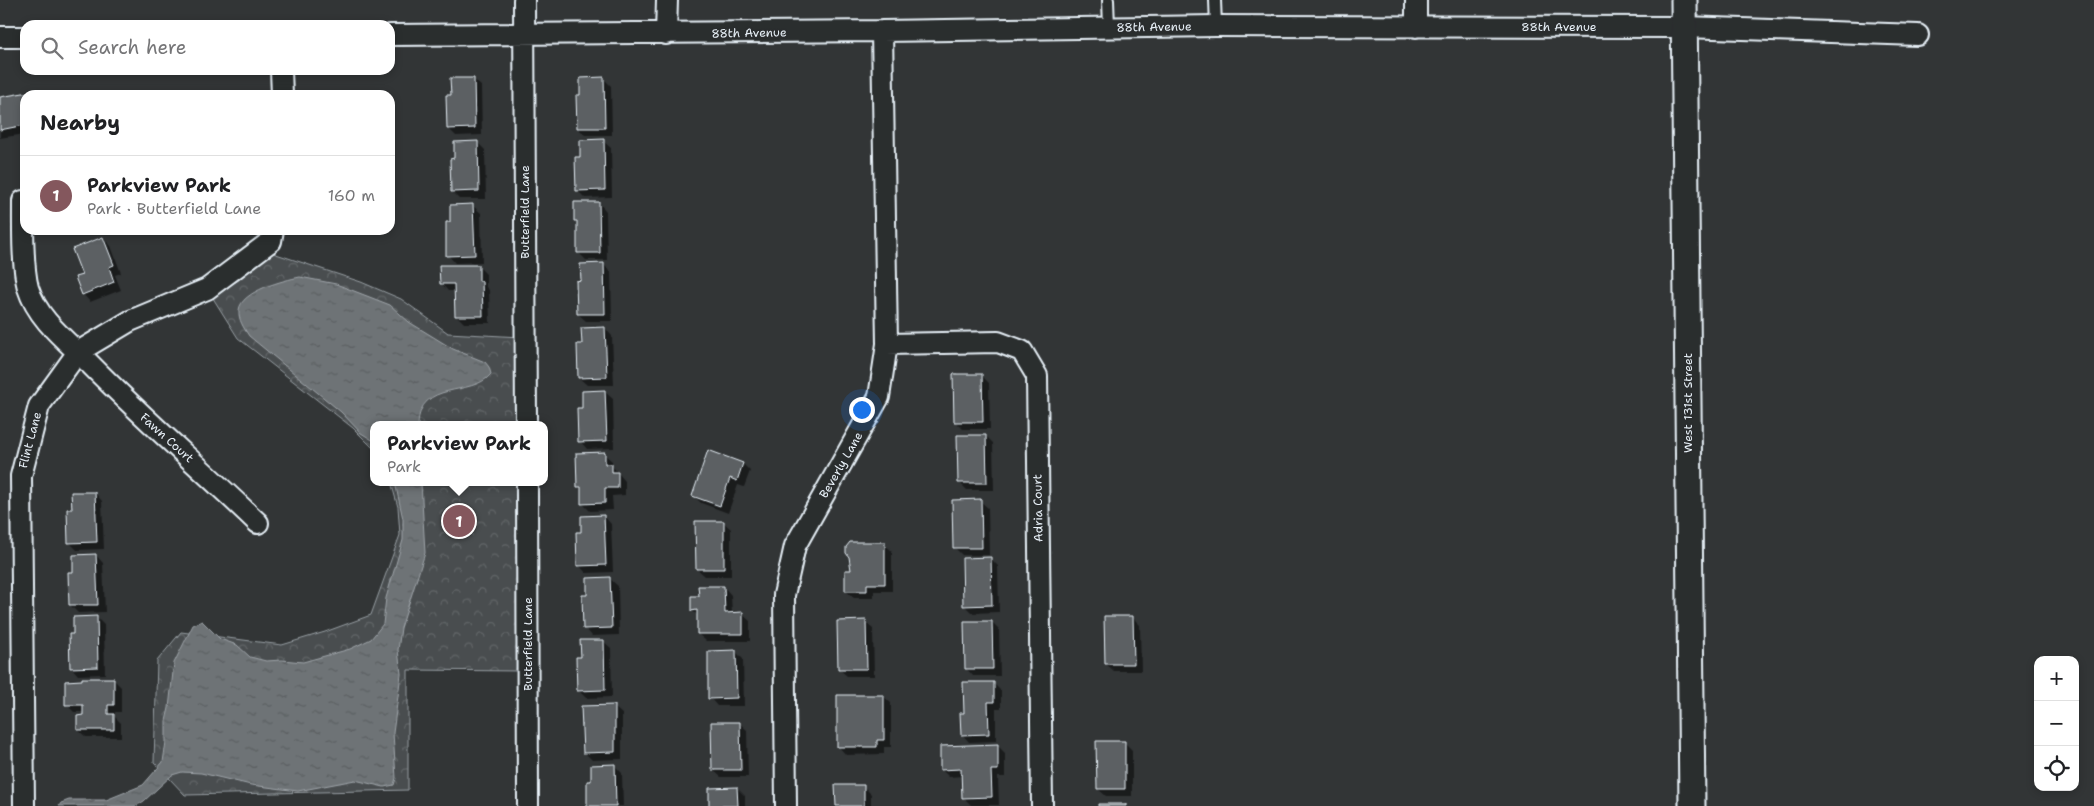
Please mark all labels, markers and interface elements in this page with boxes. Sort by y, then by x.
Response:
street label: 88th Avenue [1116,18,1192,36]
street label: 88th Avenue [1521,19,1597,35]
search box [20,20,395,75]
street label: 88th Avenue [711,24,787,42]
icon: search [38,34,66,62]
text: Search here [78,35,187,60]
text: Nearby [40,109,120,137]
street label: Butterfield Lane [517,165,533,259]
text: Parkview Park [87,173,231,198]
text: 1 [52,185,60,206]
text: 160 m [328,185,375,206]
text: Park · Butterfield Lane [87,198,261,219]
street label: West 131st Street [1680,353,1696,453]
your location [849,397,875,423]
street label: Flint Lane [15,410,45,470]
street label: Fawn Court [137,410,197,466]
popup [370,421,548,486]
street label: Beverly Lane [816,429,867,501]
text: Parkview Park [387,431,531,456]
text: Park [387,456,421,477]
street label: Adria Court [1029,474,1047,542]
pin: 1 [443,502,475,540]
street label: Butterfield Lane [520,597,536,691]
map controls [2034,656,2079,791]
button: + [2034,656,2079,701]
button: − [2034,701,2079,746]
button: locate [2034,746,2079,791]

